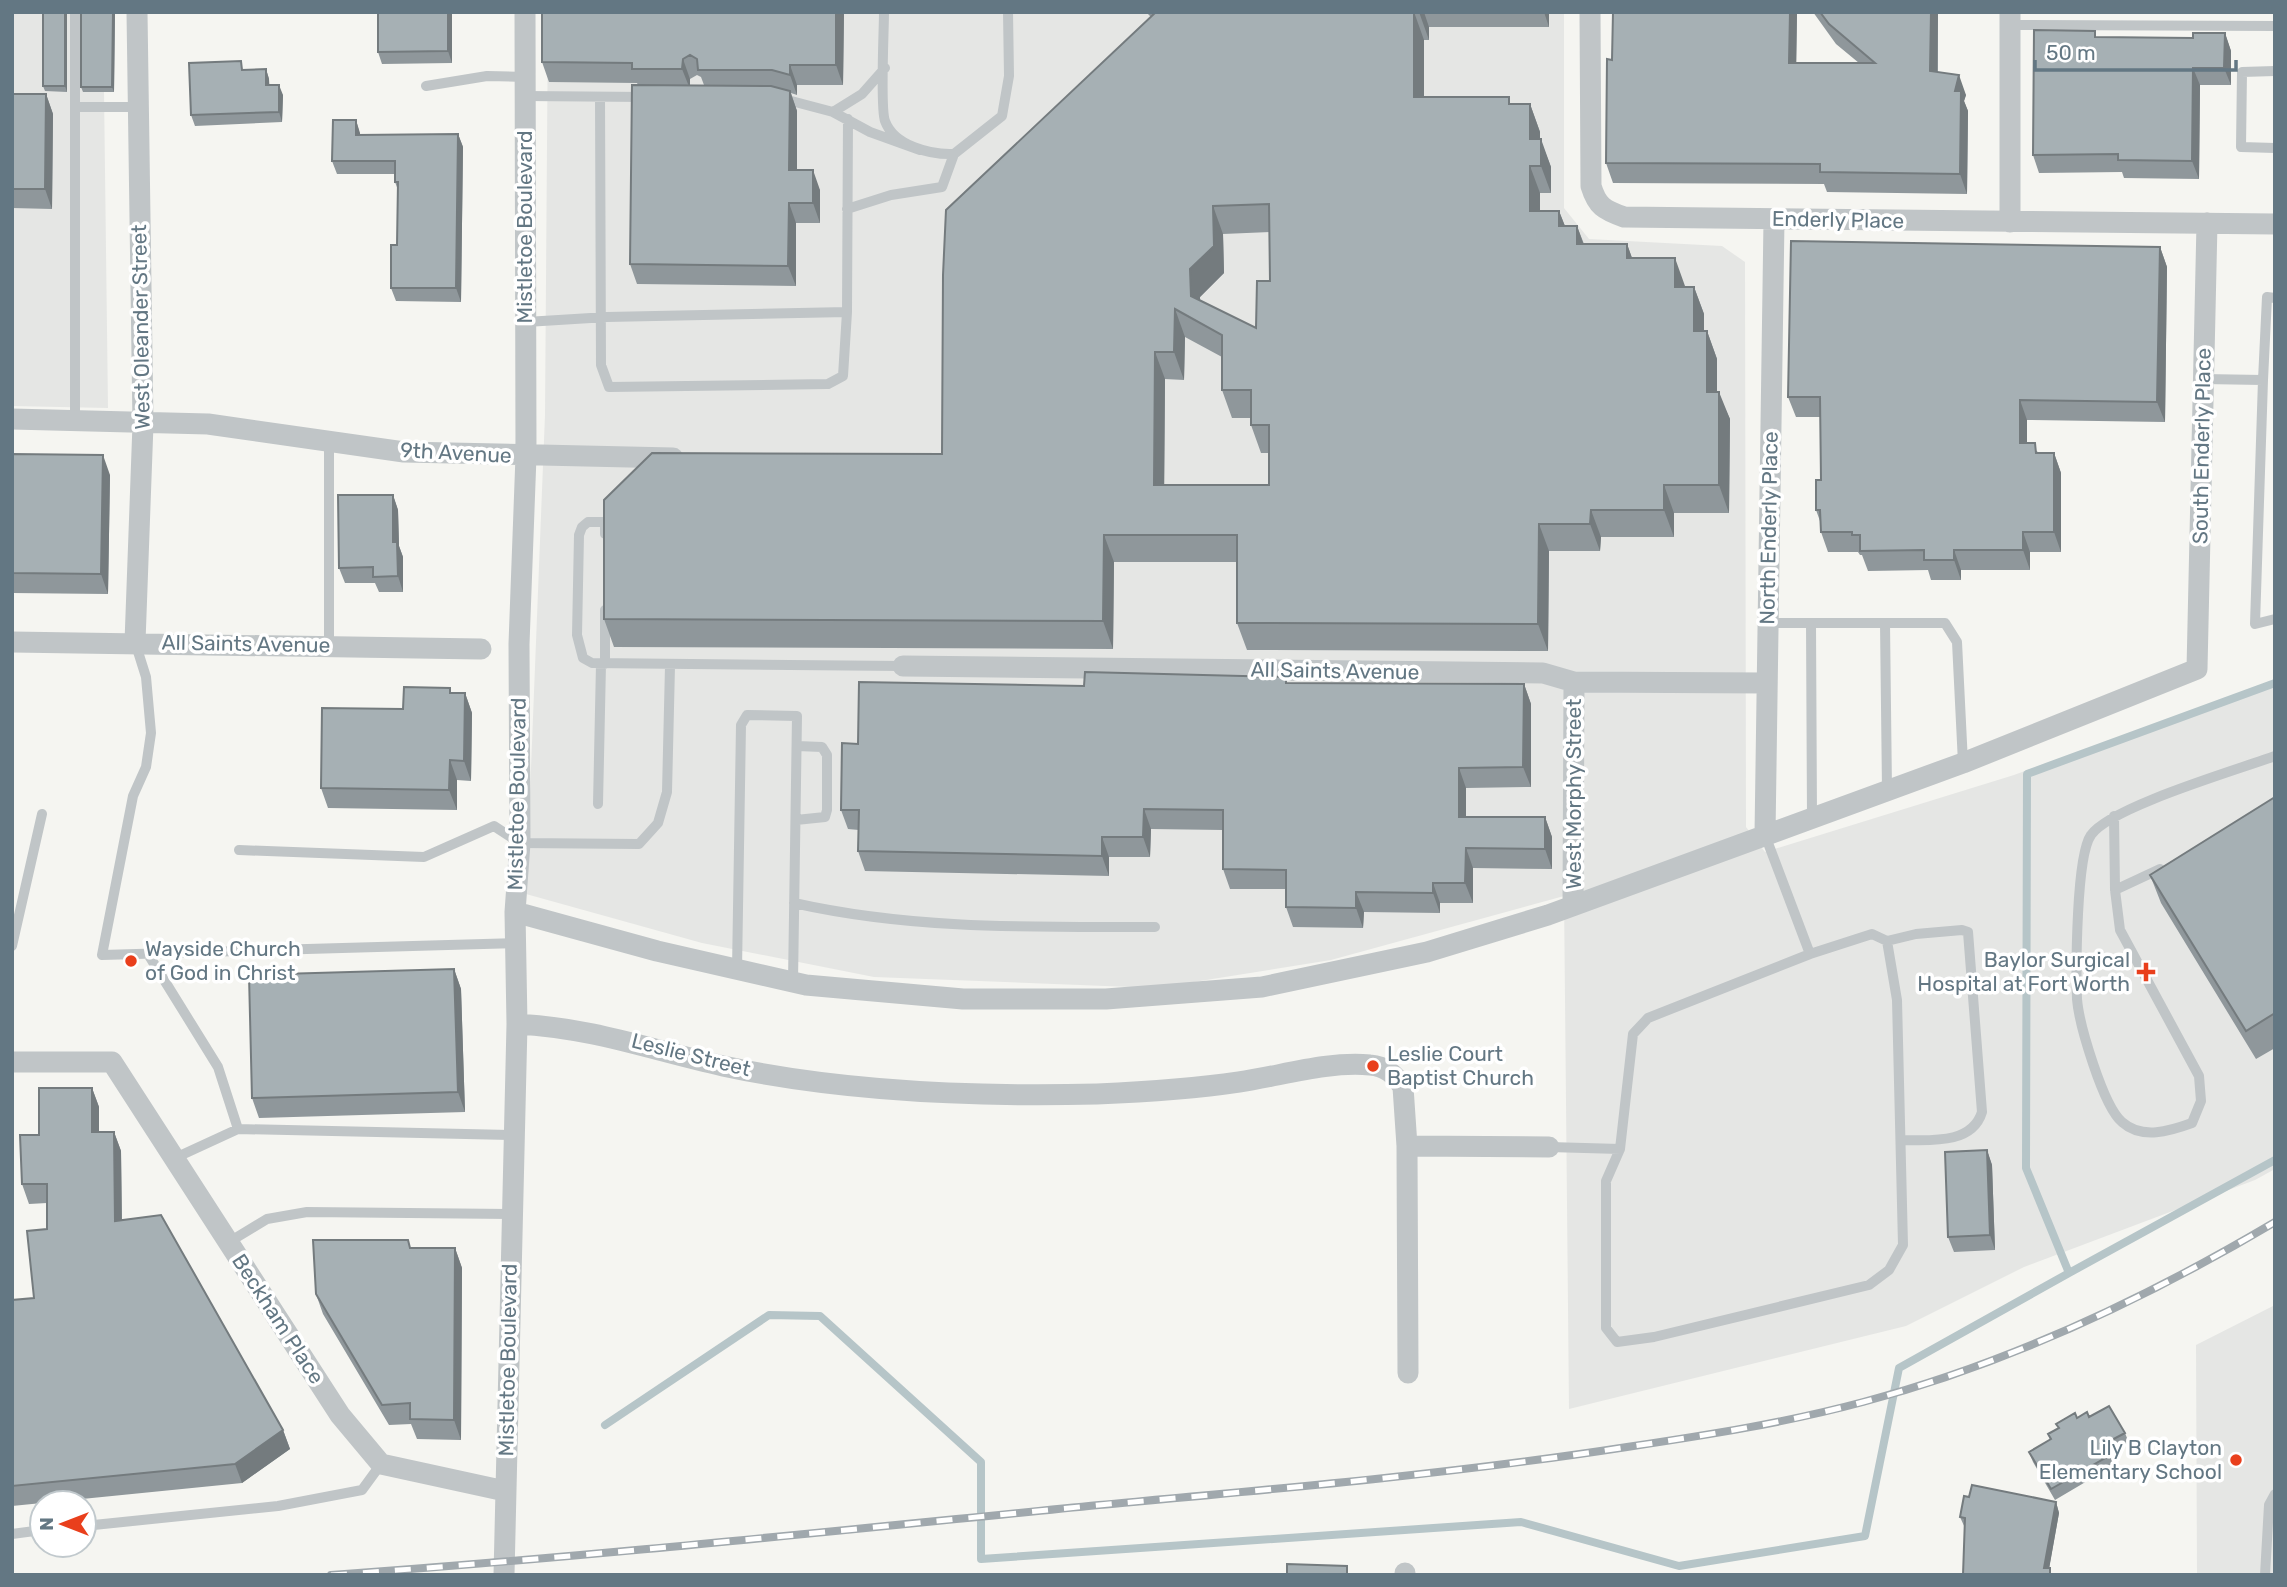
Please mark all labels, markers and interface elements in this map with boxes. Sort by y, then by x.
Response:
scale bar [2035,28,2236,72]
text: 50 m [2046,40,2096,65]
street label: Mistletoe Boulevard [512,131,537,323]
street label: Enderly Place [1772,206,1904,233]
street label: West Oleander Street [126,224,155,430]
street label: South Enderly Place [2187,348,2216,544]
street label: North Enderly Place [1754,431,1783,625]
street label: 9th Avenue [400,437,512,468]
street label: All Saints Avenue [161,630,331,657]
street label: All Saints Avenue [1250,657,1420,684]
street label: Mistletoe Boulevard [502,697,531,891]
street label: West Morphy Street [1561,699,1586,889]
place label: Wayside Church of God in Christ [145,936,301,985]
place label: Baylor Surgical Hospital at Fort Worth [1917,947,2130,996]
marker: Wayside Church of God in Christ [123,953,139,969]
marker: Baylor Surgical Hospital at Fort Worth [2136,962,2156,982]
street label: Leslie Street [629,1028,753,1081]
place label: Leslie Court Baptist Church [1387,1041,1534,1090]
marker: Leslie Court Baptist Church [1365,1058,1381,1074]
street label: Beckham Place [227,1249,330,1388]
street label: Mistletoe Boulevard [493,1263,522,1457]
place label: Lily B Clayton Elementary School [2039,1435,2222,1484]
marker: Lily B Clayton Elementary School [2228,1452,2244,1468]
north arrow [28,1489,98,1559]
text: N [35,1517,58,1531]

